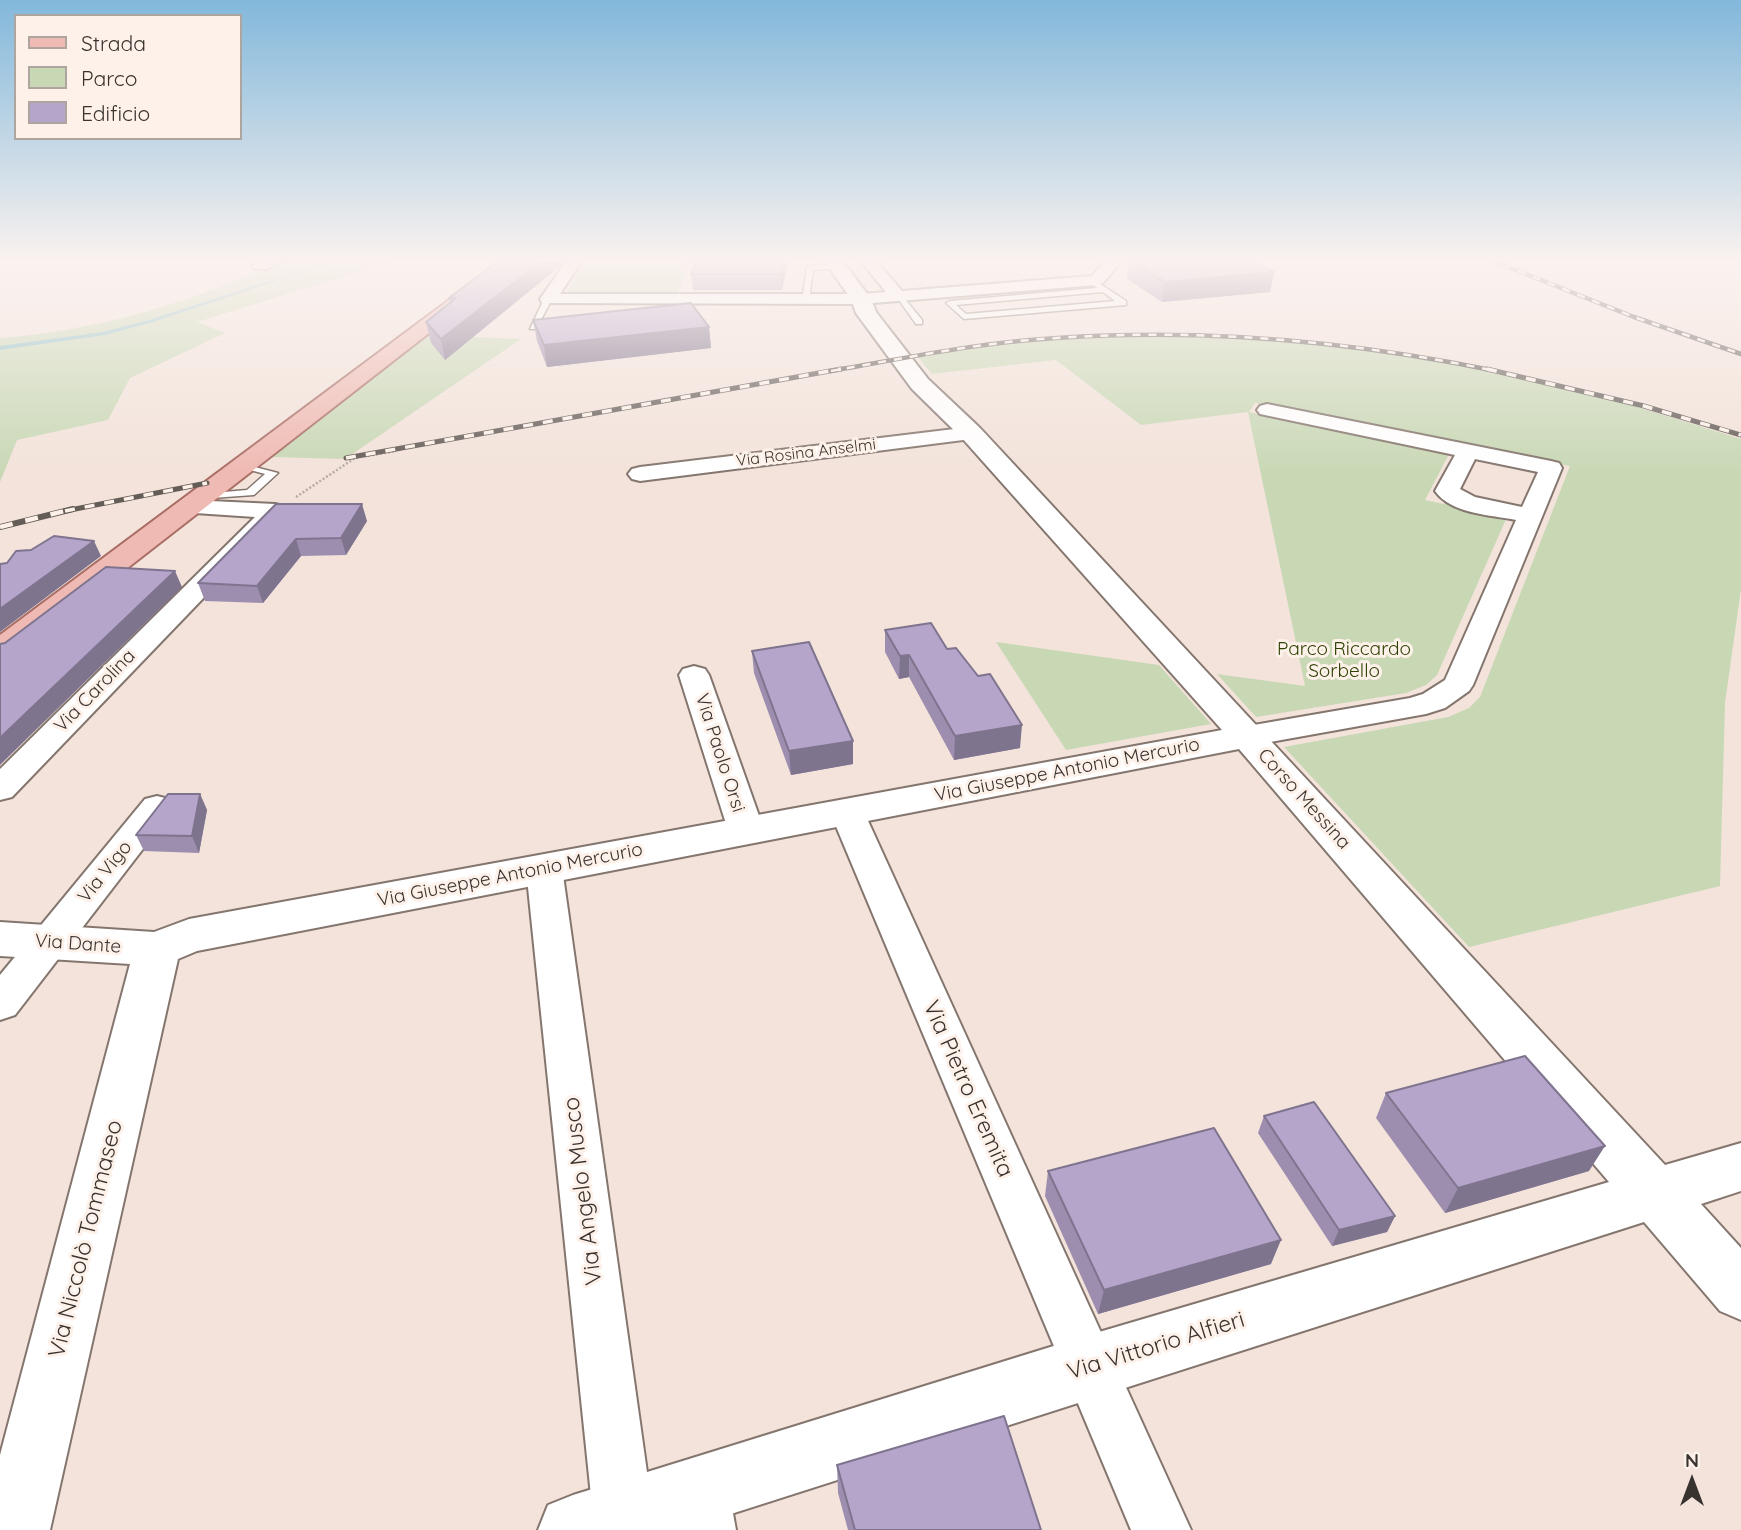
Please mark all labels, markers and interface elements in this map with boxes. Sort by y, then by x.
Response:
legend [14,14,242,140]
text: Strada [81,30,146,56]
text: Parco [81,65,137,91]
text: Edificio [81,100,150,126]
street label: Via Rosina Anselmi [735,435,877,471]
park label: Parco Riccardo Sorbello [1277,638,1411,682]
street label: Via Carolina [50,645,140,737]
street label: Via Paolo Orsi [690,691,750,815]
street label: Via Giuseppe Antonio Mercurio [932,733,1202,807]
street label: Corso Messina [1253,744,1355,854]
street label: Via Vigo [73,836,137,908]
street label: Via Giuseppe Antonio Mercurio [375,838,645,912]
street label: Via Dante [34,930,122,958]
street label: Via Pietro Eremita [917,996,1019,1182]
street label: Via Angelo Musco [558,1095,608,1287]
street label: Via Niccolò Tommaseo [43,1117,129,1361]
street label: Via Vittorio Alfieri [1064,1306,1248,1386]
north arrow [1657,1446,1727,1516]
text: N [1685,1448,1699,1472]

